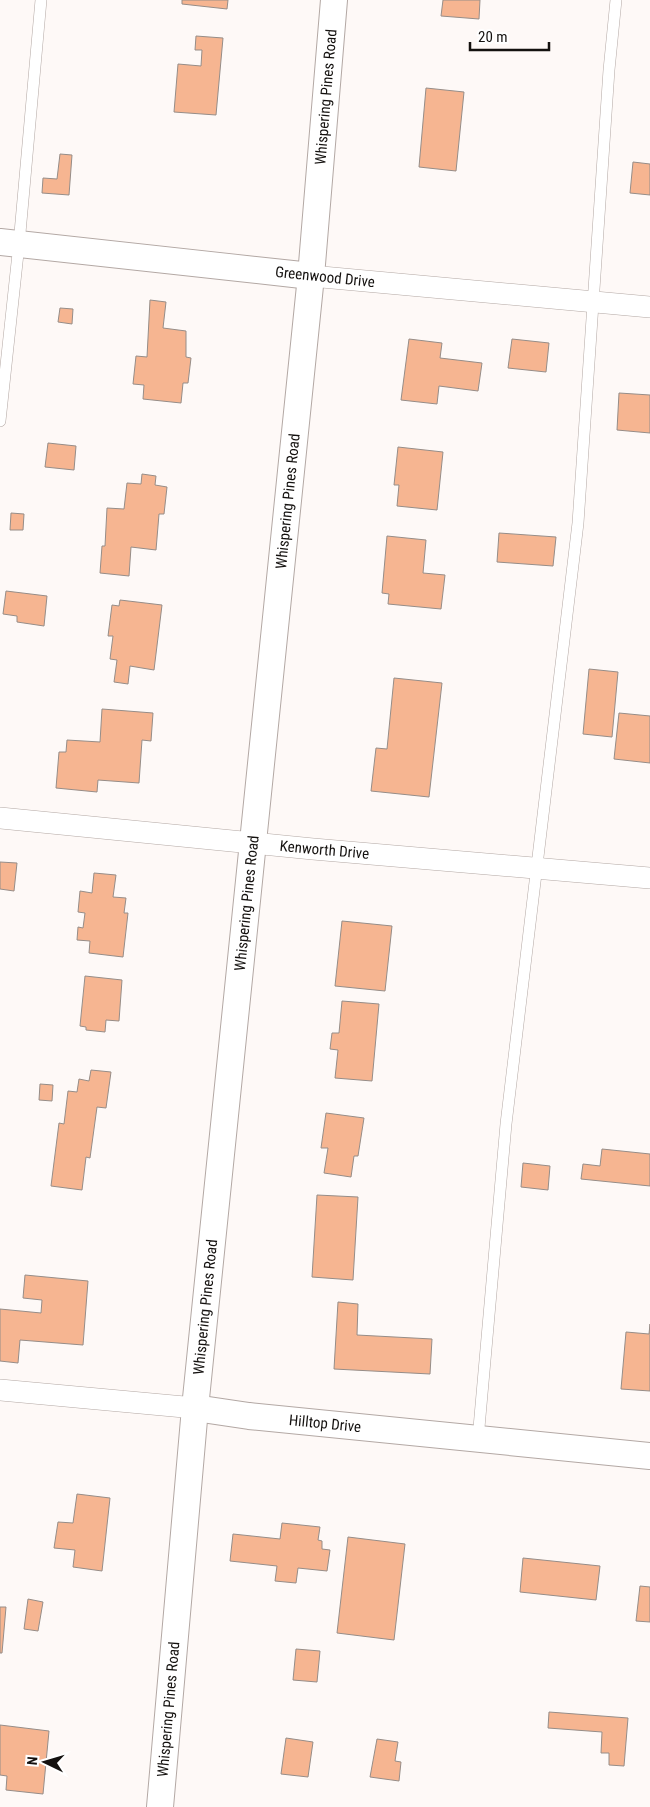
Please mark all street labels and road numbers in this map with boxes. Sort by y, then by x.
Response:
street label: Whispering Pines Road [311,29,341,166]
street label: Greenwood Drive [274,263,376,291]
street label: Whispering Pines Road [272,433,304,570]
street label: Whispering Pines Road [231,835,263,972]
street label: Kenworth Drive [279,837,370,863]
street label: Whispering Pines Road [189,1238,221,1376]
street label: Hilltop Drive [288,1411,362,1436]
street label: Whispering Pines Road [154,1641,183,1778]

